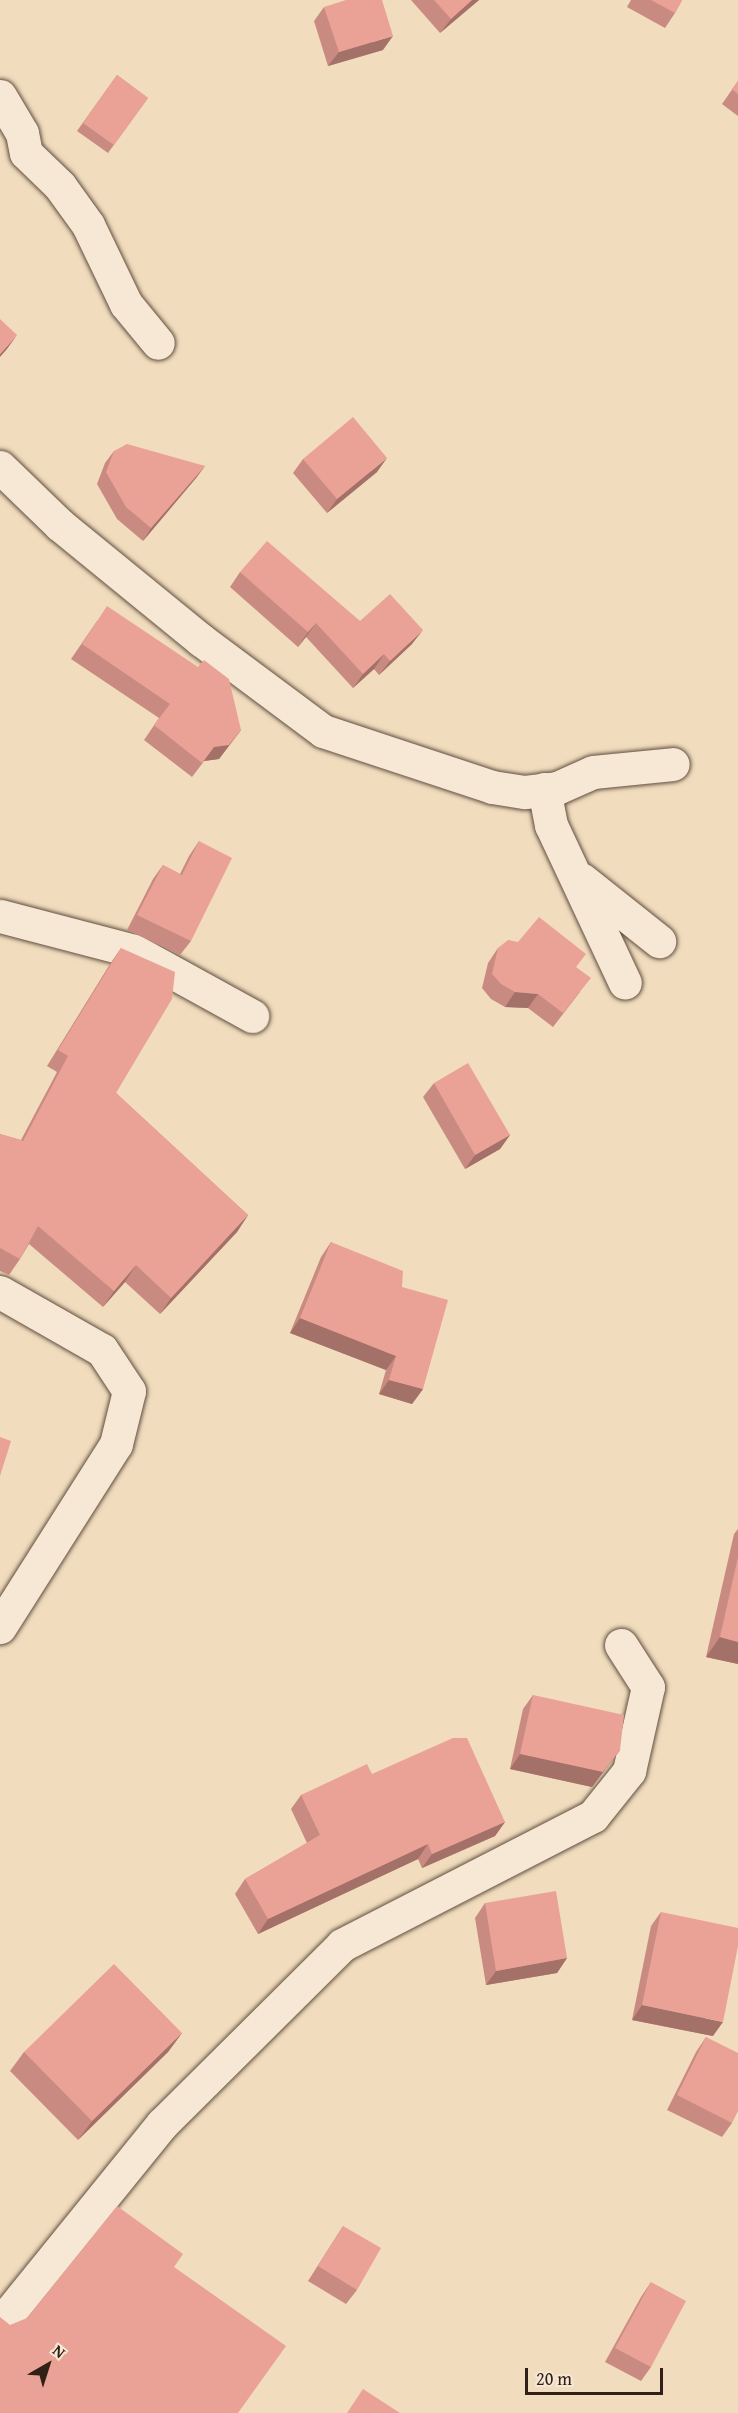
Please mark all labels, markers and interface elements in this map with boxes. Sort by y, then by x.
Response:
north arrow [18,2335,78,2395]
text: N [48,2338,71,2364]
scale bar [528,2356,666,2394]
text: 20 m [536,2365,572,2392]

